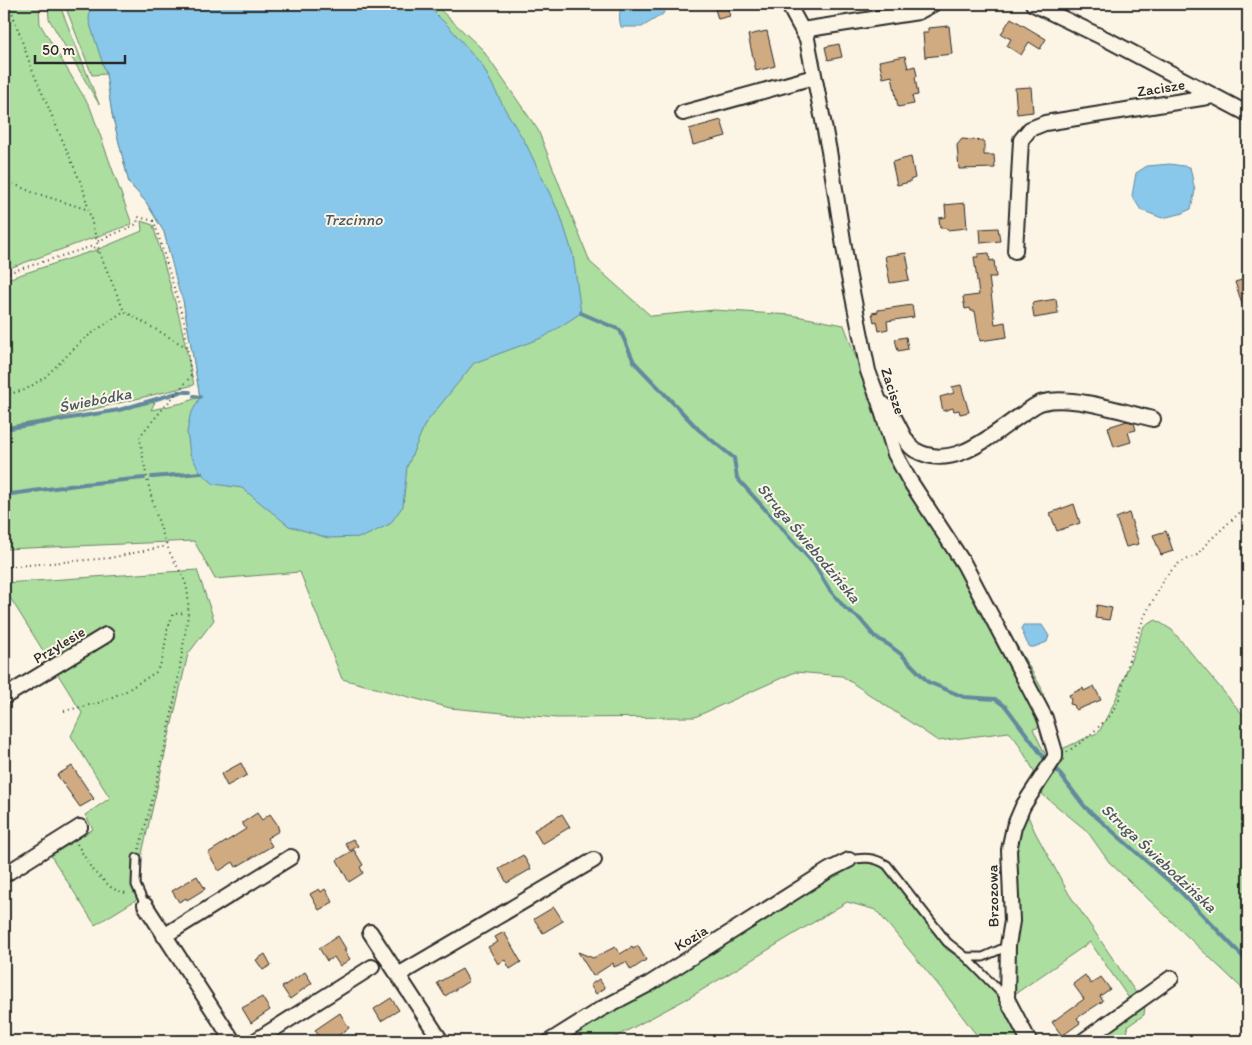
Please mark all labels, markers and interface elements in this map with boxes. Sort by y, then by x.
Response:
scale bar [35,32,125,64]
text: 50 m [42,41,75,59]
street label: Zacisze [1136,75,1186,101]
water label: Trzcinno [324,210,383,229]
street label: Zacisze [877,365,909,417]
water label: Świebódka [57,384,134,416]
water label: Struga Świebodzińska [753,479,865,607]
street label: Przylesie [30,622,88,668]
water label: Struga Świebodzińska [1097,800,1221,917]
street label: Brzozowa [983,864,1003,928]
street label: Kozia [671,921,711,955]

